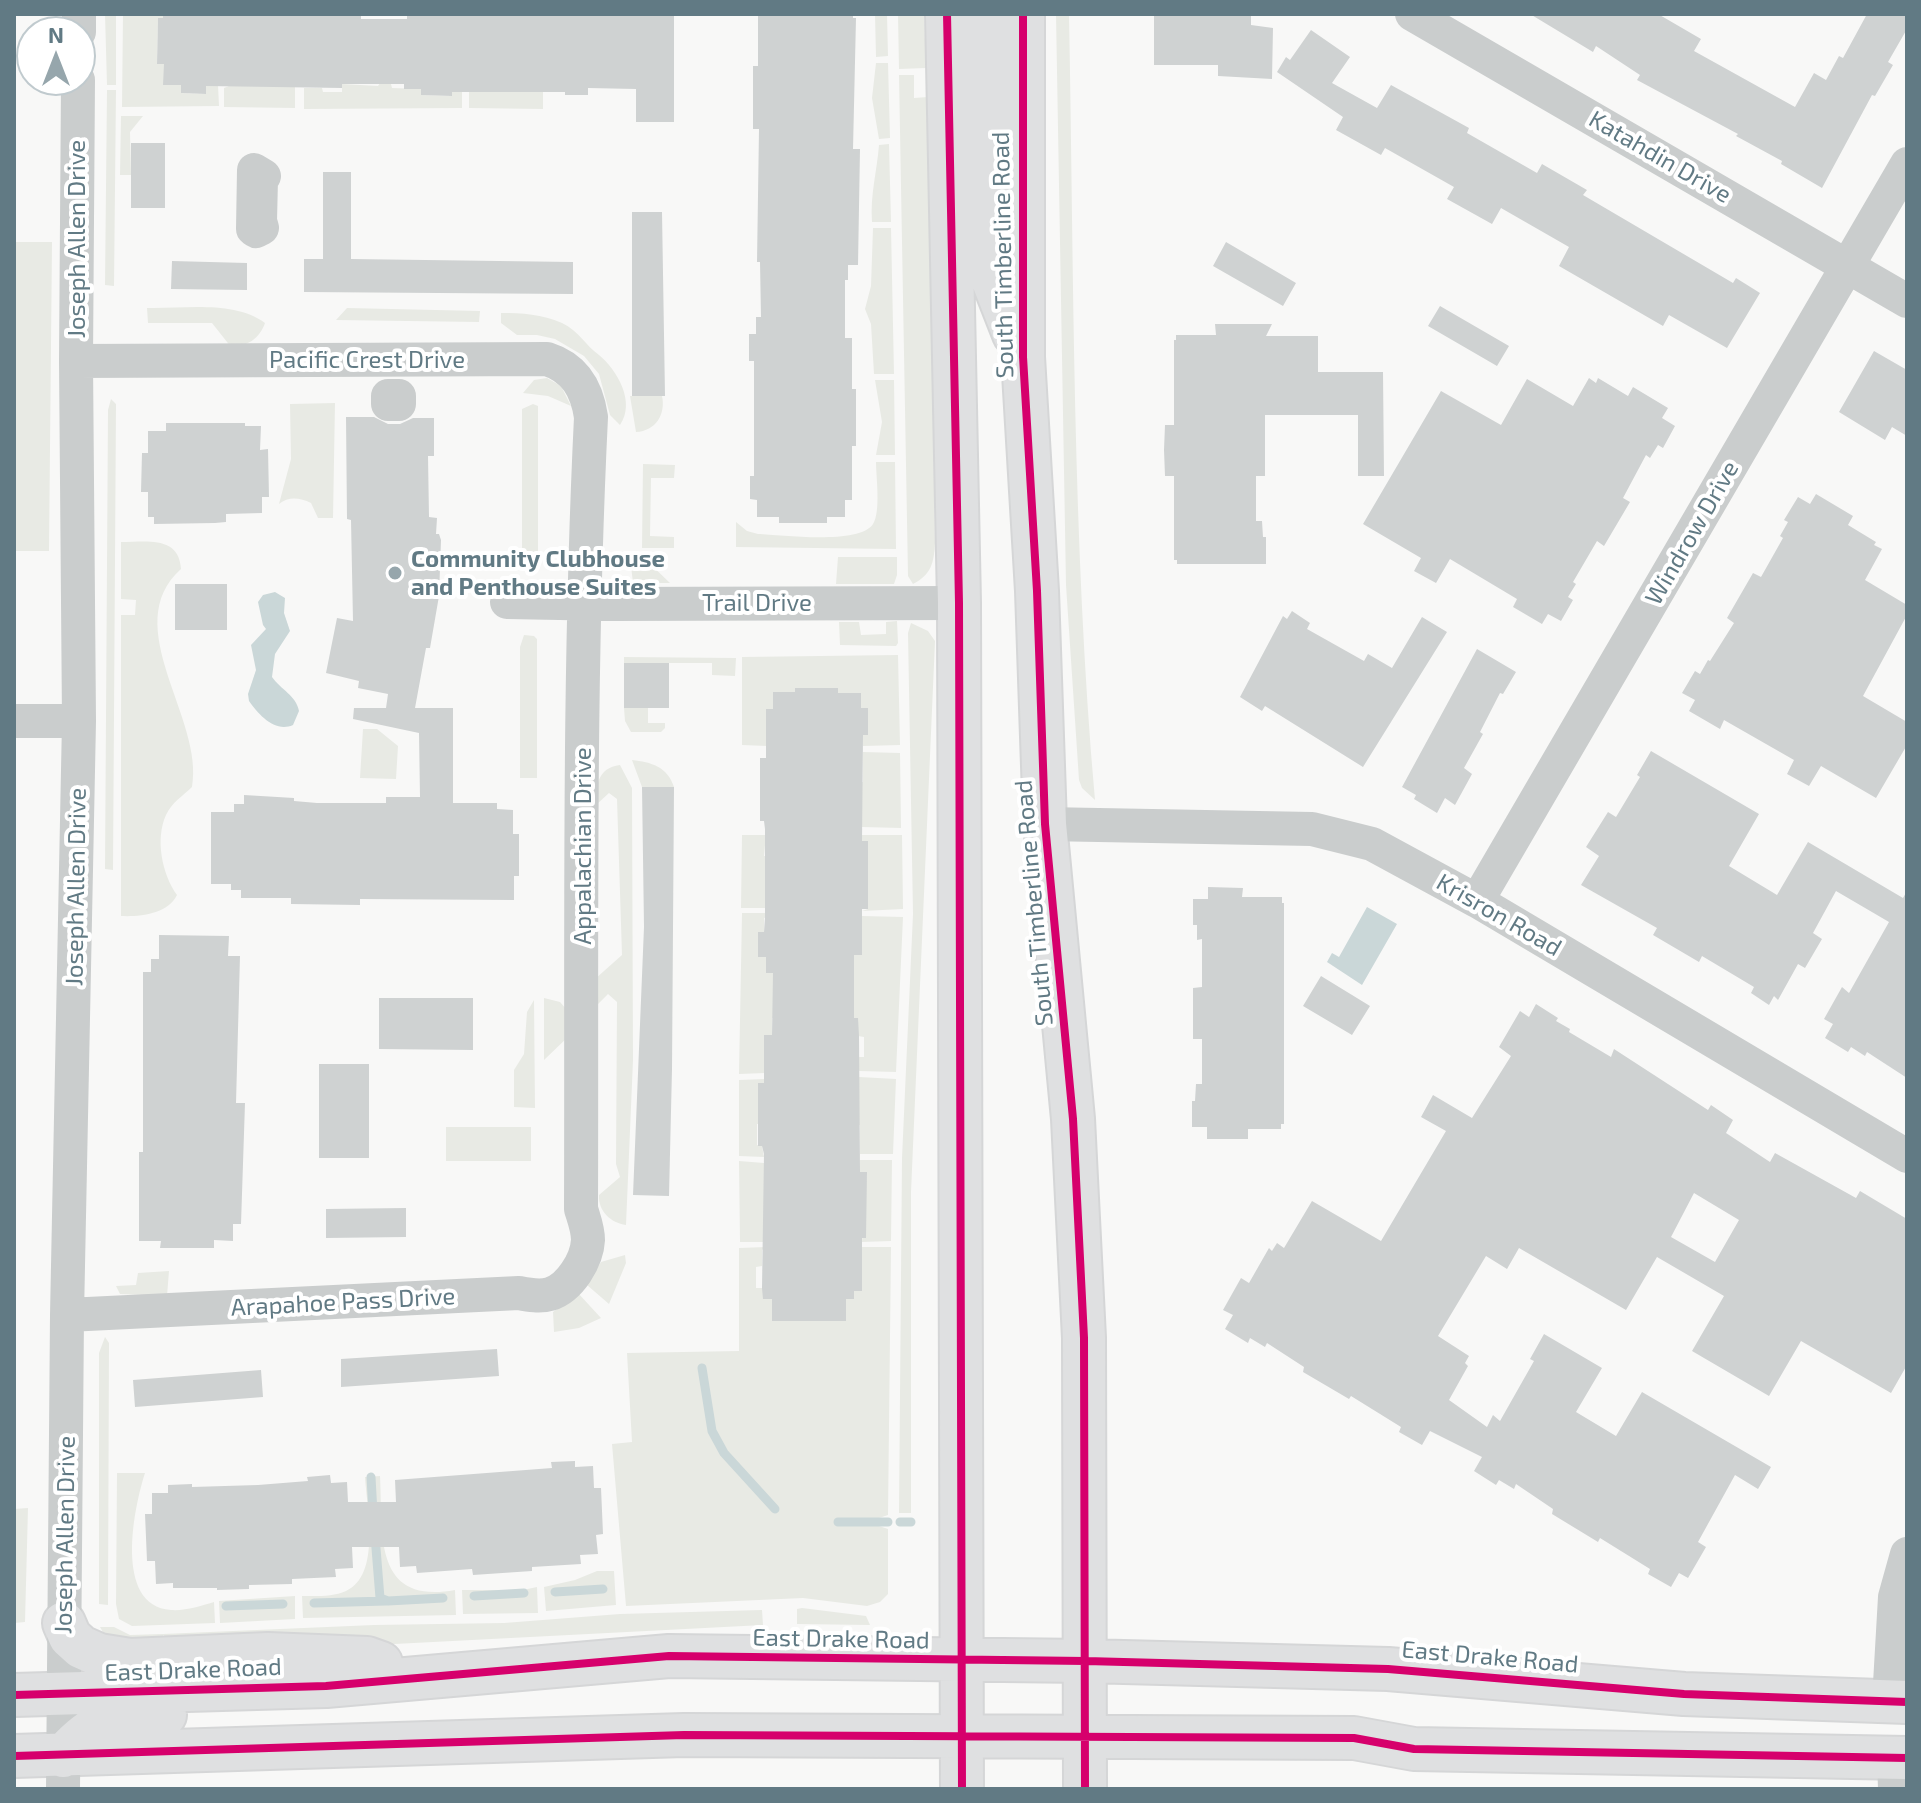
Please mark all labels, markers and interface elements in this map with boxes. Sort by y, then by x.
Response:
north arrow [16,16,96,96]
text: N [48,21,64,47]
street label: Katahdin Drive [1584,105,1736,209]
street label: South Timberline Road [986,131,1020,379]
street label: Joseph Allen Drive [63,140,91,338]
street label: Pacific Crest Drive [269,346,465,374]
street label: Windrow Drive [1639,456,1745,610]
place label: Community Clubhouse and Penthouse Suites [411,545,665,601]
marker: Community Clubhouse and Penthouse Suites [386,564,404,582]
street label: Trail Drive [702,589,812,617]
street label: Appalachian Drive [569,747,597,945]
street label: South Timberline Road [1009,779,1059,1027]
street label: Joseph Allen Drive [60,788,92,986]
street label: Krisron Road [1431,868,1567,962]
street label: Arapahoe Pass Drive [230,1282,456,1322]
street label: Joseph Allen Drive [49,1436,81,1634]
street label: East Drake Road [752,1623,930,1655]
street label: East Drake Road [1400,1635,1580,1679]
street label: East Drake Road [104,1653,282,1687]

